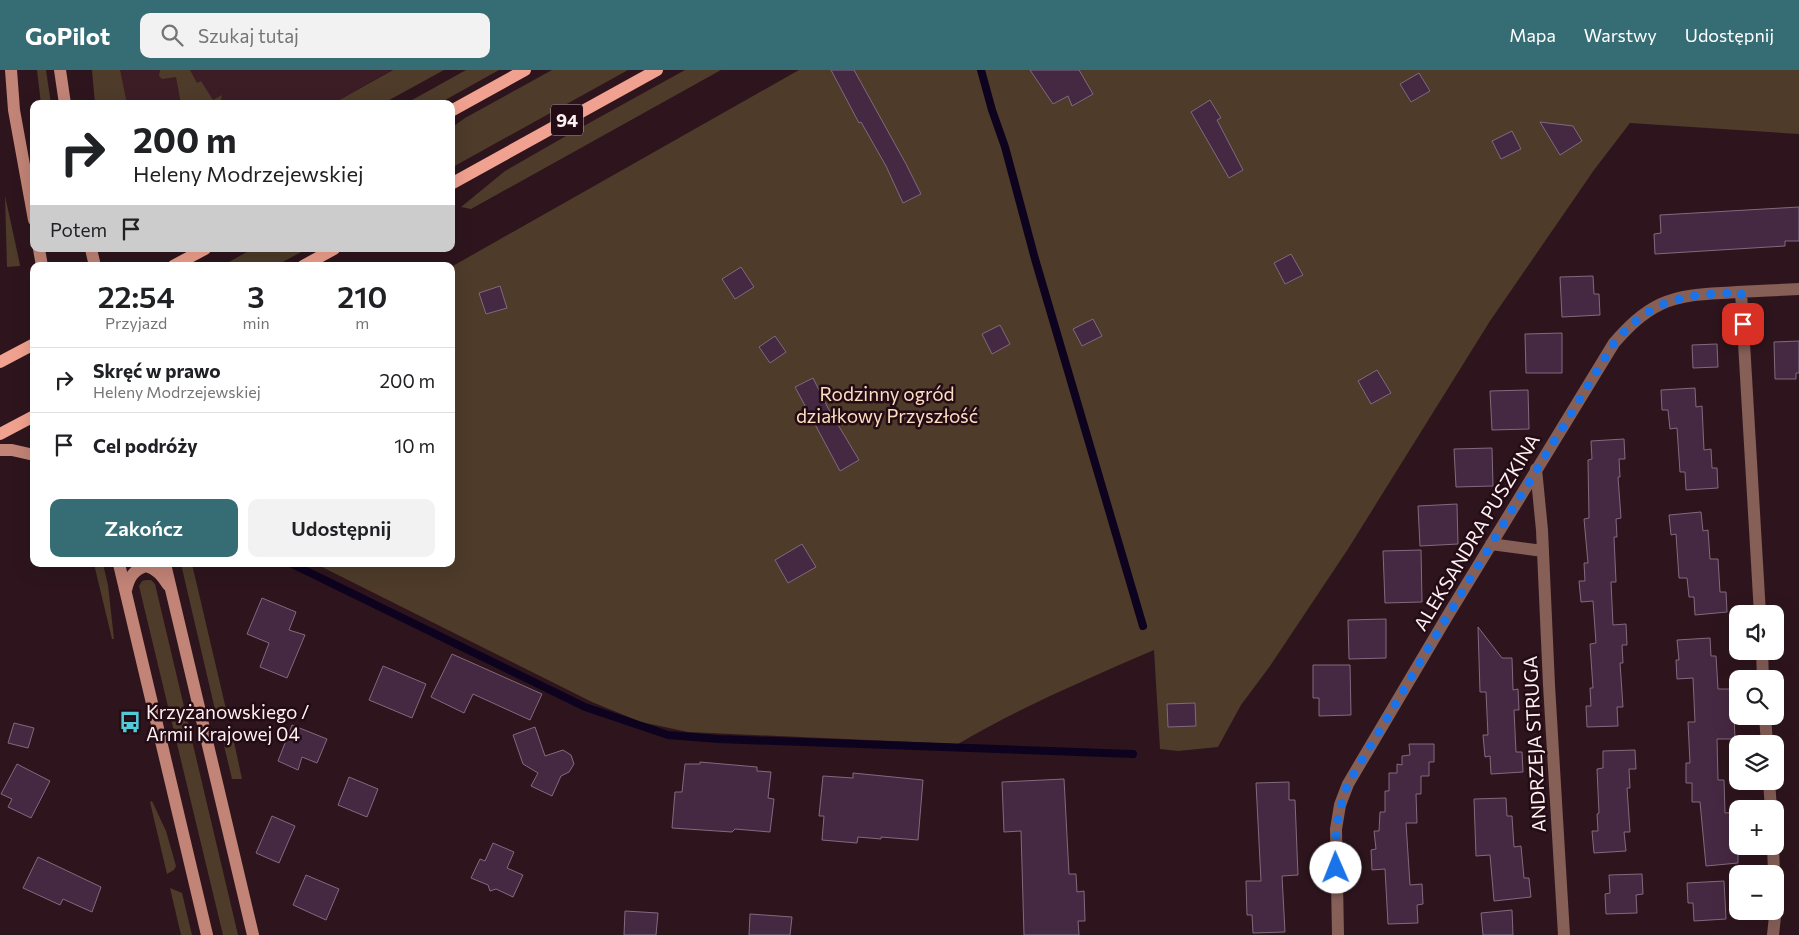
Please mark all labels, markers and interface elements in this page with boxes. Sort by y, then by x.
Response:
search box [140,13,490,58]
text: GoPilot [25,21,110,50]
icon: search [158,21,186,49]
text: Szukaj tutaj [198,24,299,47]
text: Mapa [1509,24,1556,46]
text: Warstwy [1584,24,1657,46]
text: Udostępnij [1685,24,1774,46]
road number: 94 [551,104,583,136]
text: 200 m [133,117,236,160]
icon: right [50,120,115,185]
text: Heleny Modrzejewskiej [133,160,364,187]
icon: arrive [117,215,145,243]
text: Potem [50,218,107,241]
text: 22:54 [98,277,175,314]
text: 3 [247,277,265,314]
text: 210 [337,277,387,314]
pin [1722,303,1764,345]
icon: arrive [1729,310,1757,338]
text: Przyjazd [105,313,167,332]
text: min [242,313,270,332]
text: m [355,313,369,332]
text: Skręć w prawo [93,359,221,382]
icon: right [50,366,78,394]
text: 200 m [380,369,435,392]
text: Heleny Modrzejewskiej [93,382,261,401]
park label: Rodzinny ogród działkowy Przyszłość [796,382,978,427]
street label: ALEKSANDRA PUSZKINA [1408,430,1544,634]
icon: arrive [50,431,78,459]
text: Cel podróży [93,434,198,457]
text: 10 m [394,434,435,457]
button: Zakończ [50,499,238,557]
button: Udostępnij [248,499,435,557]
map controls [1729,605,1784,920]
button: sound [1729,605,1784,660]
street label: ANDRZEJA STRUGA [1518,655,1550,833]
button: search [1729,670,1784,725]
place label: Krzyżanowskiego / Armii Krajowej 04 [146,700,309,745]
bus stop icon: Krzyżanowskiego / Armii Krajowej 04 [117,709,143,735]
button: layers [1729,735,1784,790]
button: + [1729,800,1784,855]
position arrow [1309,841,1361,893]
button: − [1729,865,1784,920]

